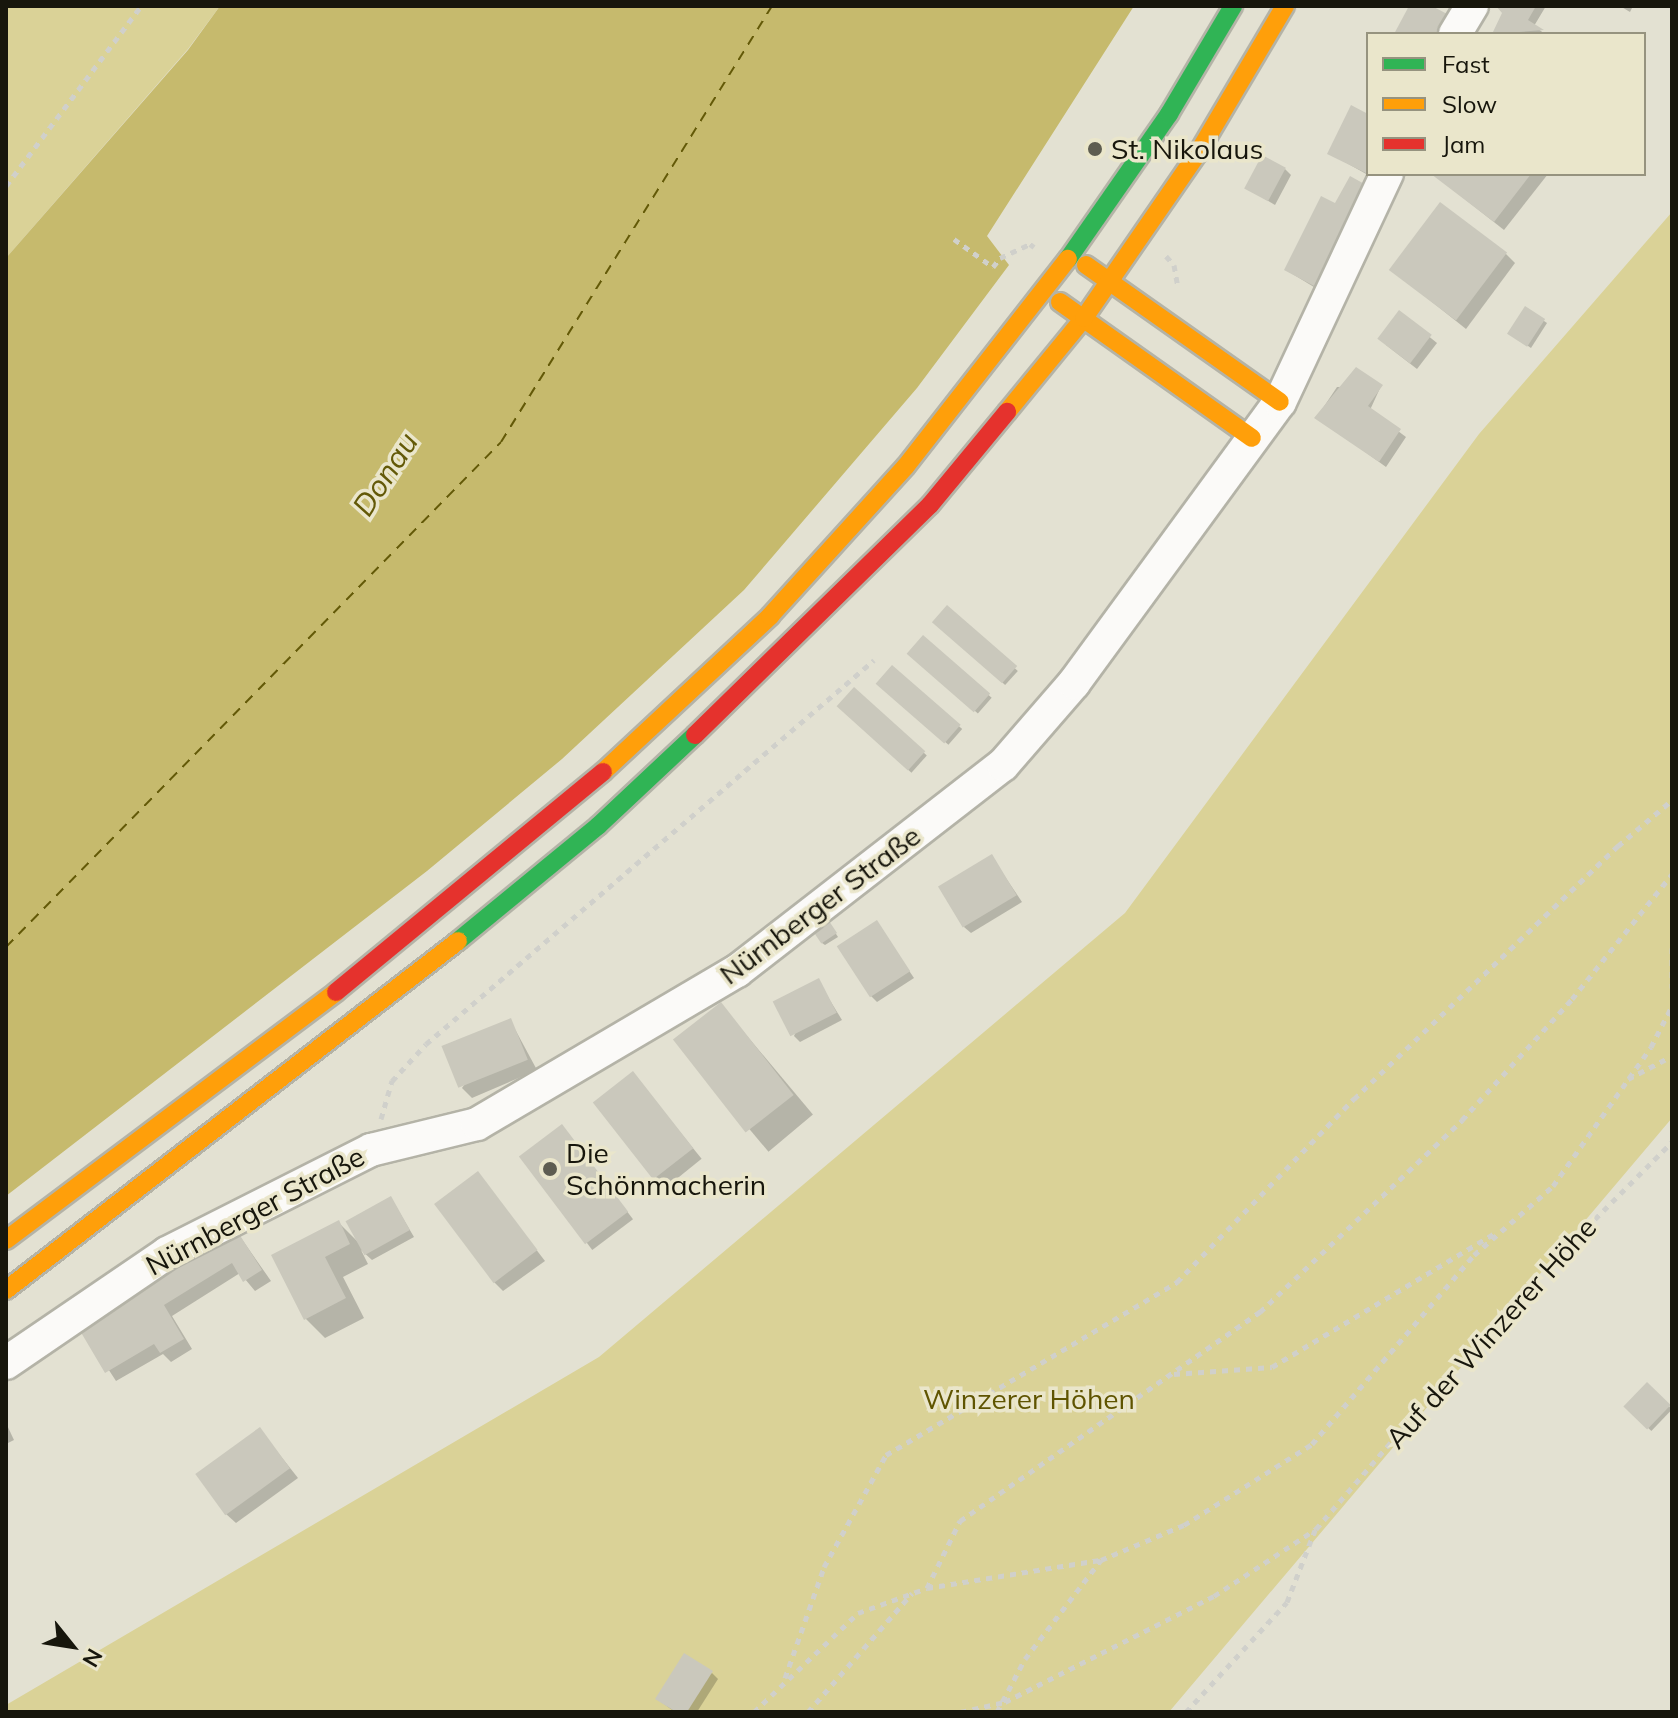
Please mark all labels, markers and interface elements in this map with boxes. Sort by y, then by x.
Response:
legend [1366,32,1646,176]
text: Fast [1442,49,1490,79]
text: Slow [1442,89,1497,119]
text: Jam [1442,129,1485,159]
place label: St. Nikolaus [1111,132,1263,166]
marker: St. Nikolaus [1086,140,1104,158]
water label: Donau [345,425,425,523]
street label: Nürnberger Straße [713,819,927,991]
place label: Die Schönmacherin [566,1136,766,1202]
street label: Nürnberger Straße [140,1139,370,1283]
marker: Die Schönmacherin [541,1160,559,1178]
street label: Auf der Winzerer Höhe [1379,1211,1603,1455]
park label: Winzerer Höhen [923,1382,1135,1416]
north arrow [32,1606,112,1686]
text: N [77,1644,109,1672]

